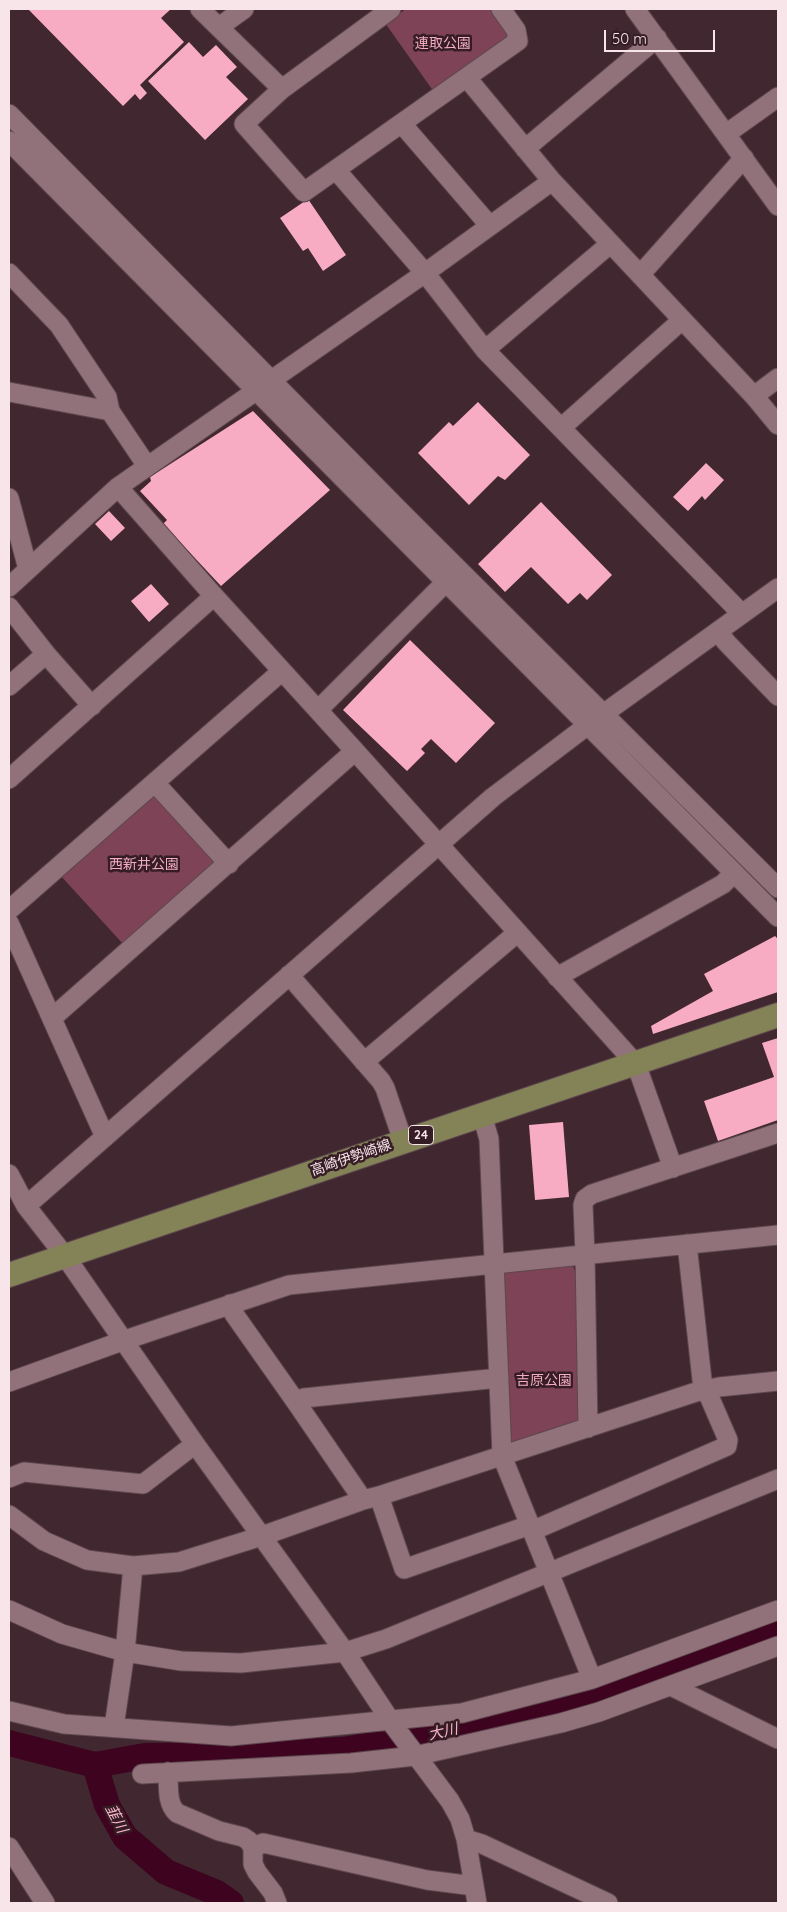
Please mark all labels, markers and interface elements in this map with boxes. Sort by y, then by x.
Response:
scale bar [607,20,718,52]
text: 50 m [612,29,647,48]
park label: 連取公園 [415,36,471,52]
park label: 西新井公園 [109,857,179,873]
road number: 24 [408,1126,434,1144]
street label: 高崎伊勢崎線 [309,1136,393,1180]
park label: 吉原公園 [516,1373,572,1389]
water label: 大川 [426,1720,460,1744]
water label: 韮川 [101,1802,131,1836]

